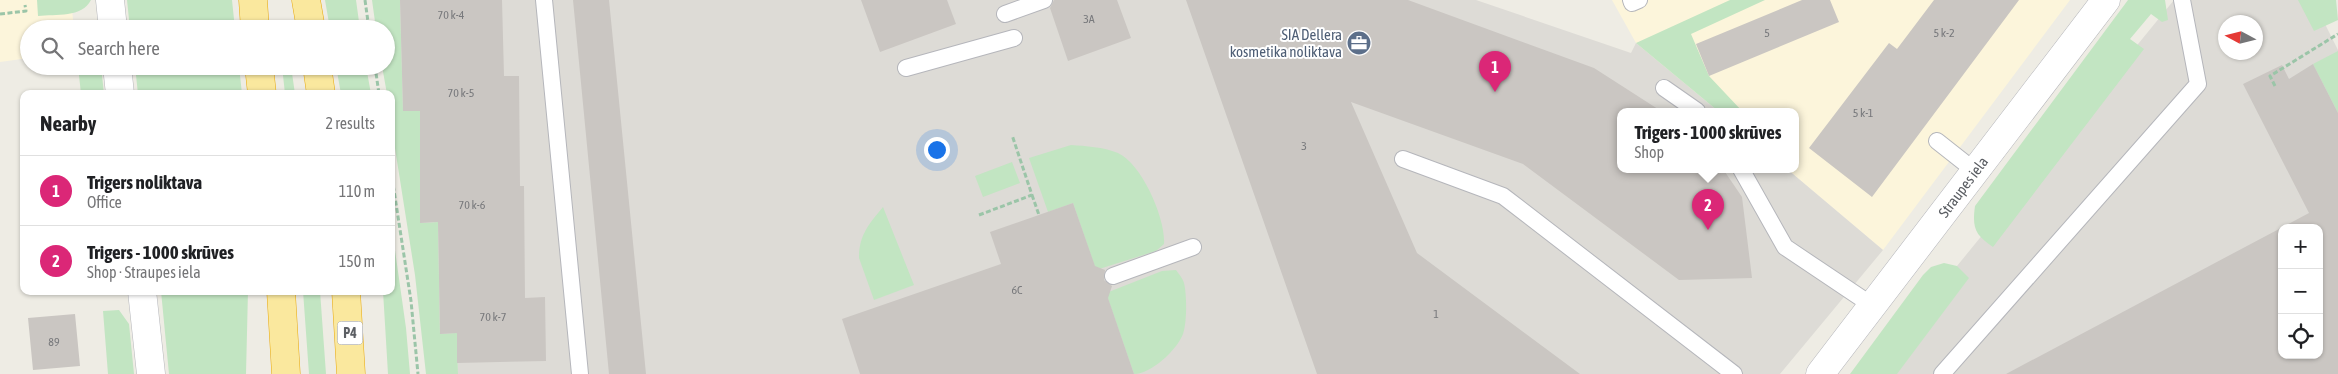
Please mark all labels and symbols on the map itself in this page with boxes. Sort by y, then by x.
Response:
house number: 70 k-4 [438,8,465,22]
house number: 3A [1083,12,1095,26]
north arrow [2218,15,2263,60]
place label: SIA Dellera kosmetika noliktava [1230,26,1342,60]
house number: 5 [1764,26,1770,40]
house number: 5 k-2 [1933,26,1955,40]
office icon: SIA Dellera kosmetika noliktava [1346,30,1372,56]
pin: 1 [1479,51,1511,92]
house number: 70 k-5 [448,86,474,100]
house number: 5 k-1 [1853,106,1874,120]
your location [924,137,950,163]
house number: 3 [1301,139,1307,153]
street label: Straupes iela [1935,153,1991,221]
pin: 2 [1692,189,1724,230]
house number: 70 k-6 [459,198,486,212]
house number: 6C [1011,283,1023,297]
house number: 1 [1433,307,1439,321]
house number: 70 k-7 [480,310,507,324]
road number: P4 [338,322,362,344]
house number: 89 [48,335,60,349]

